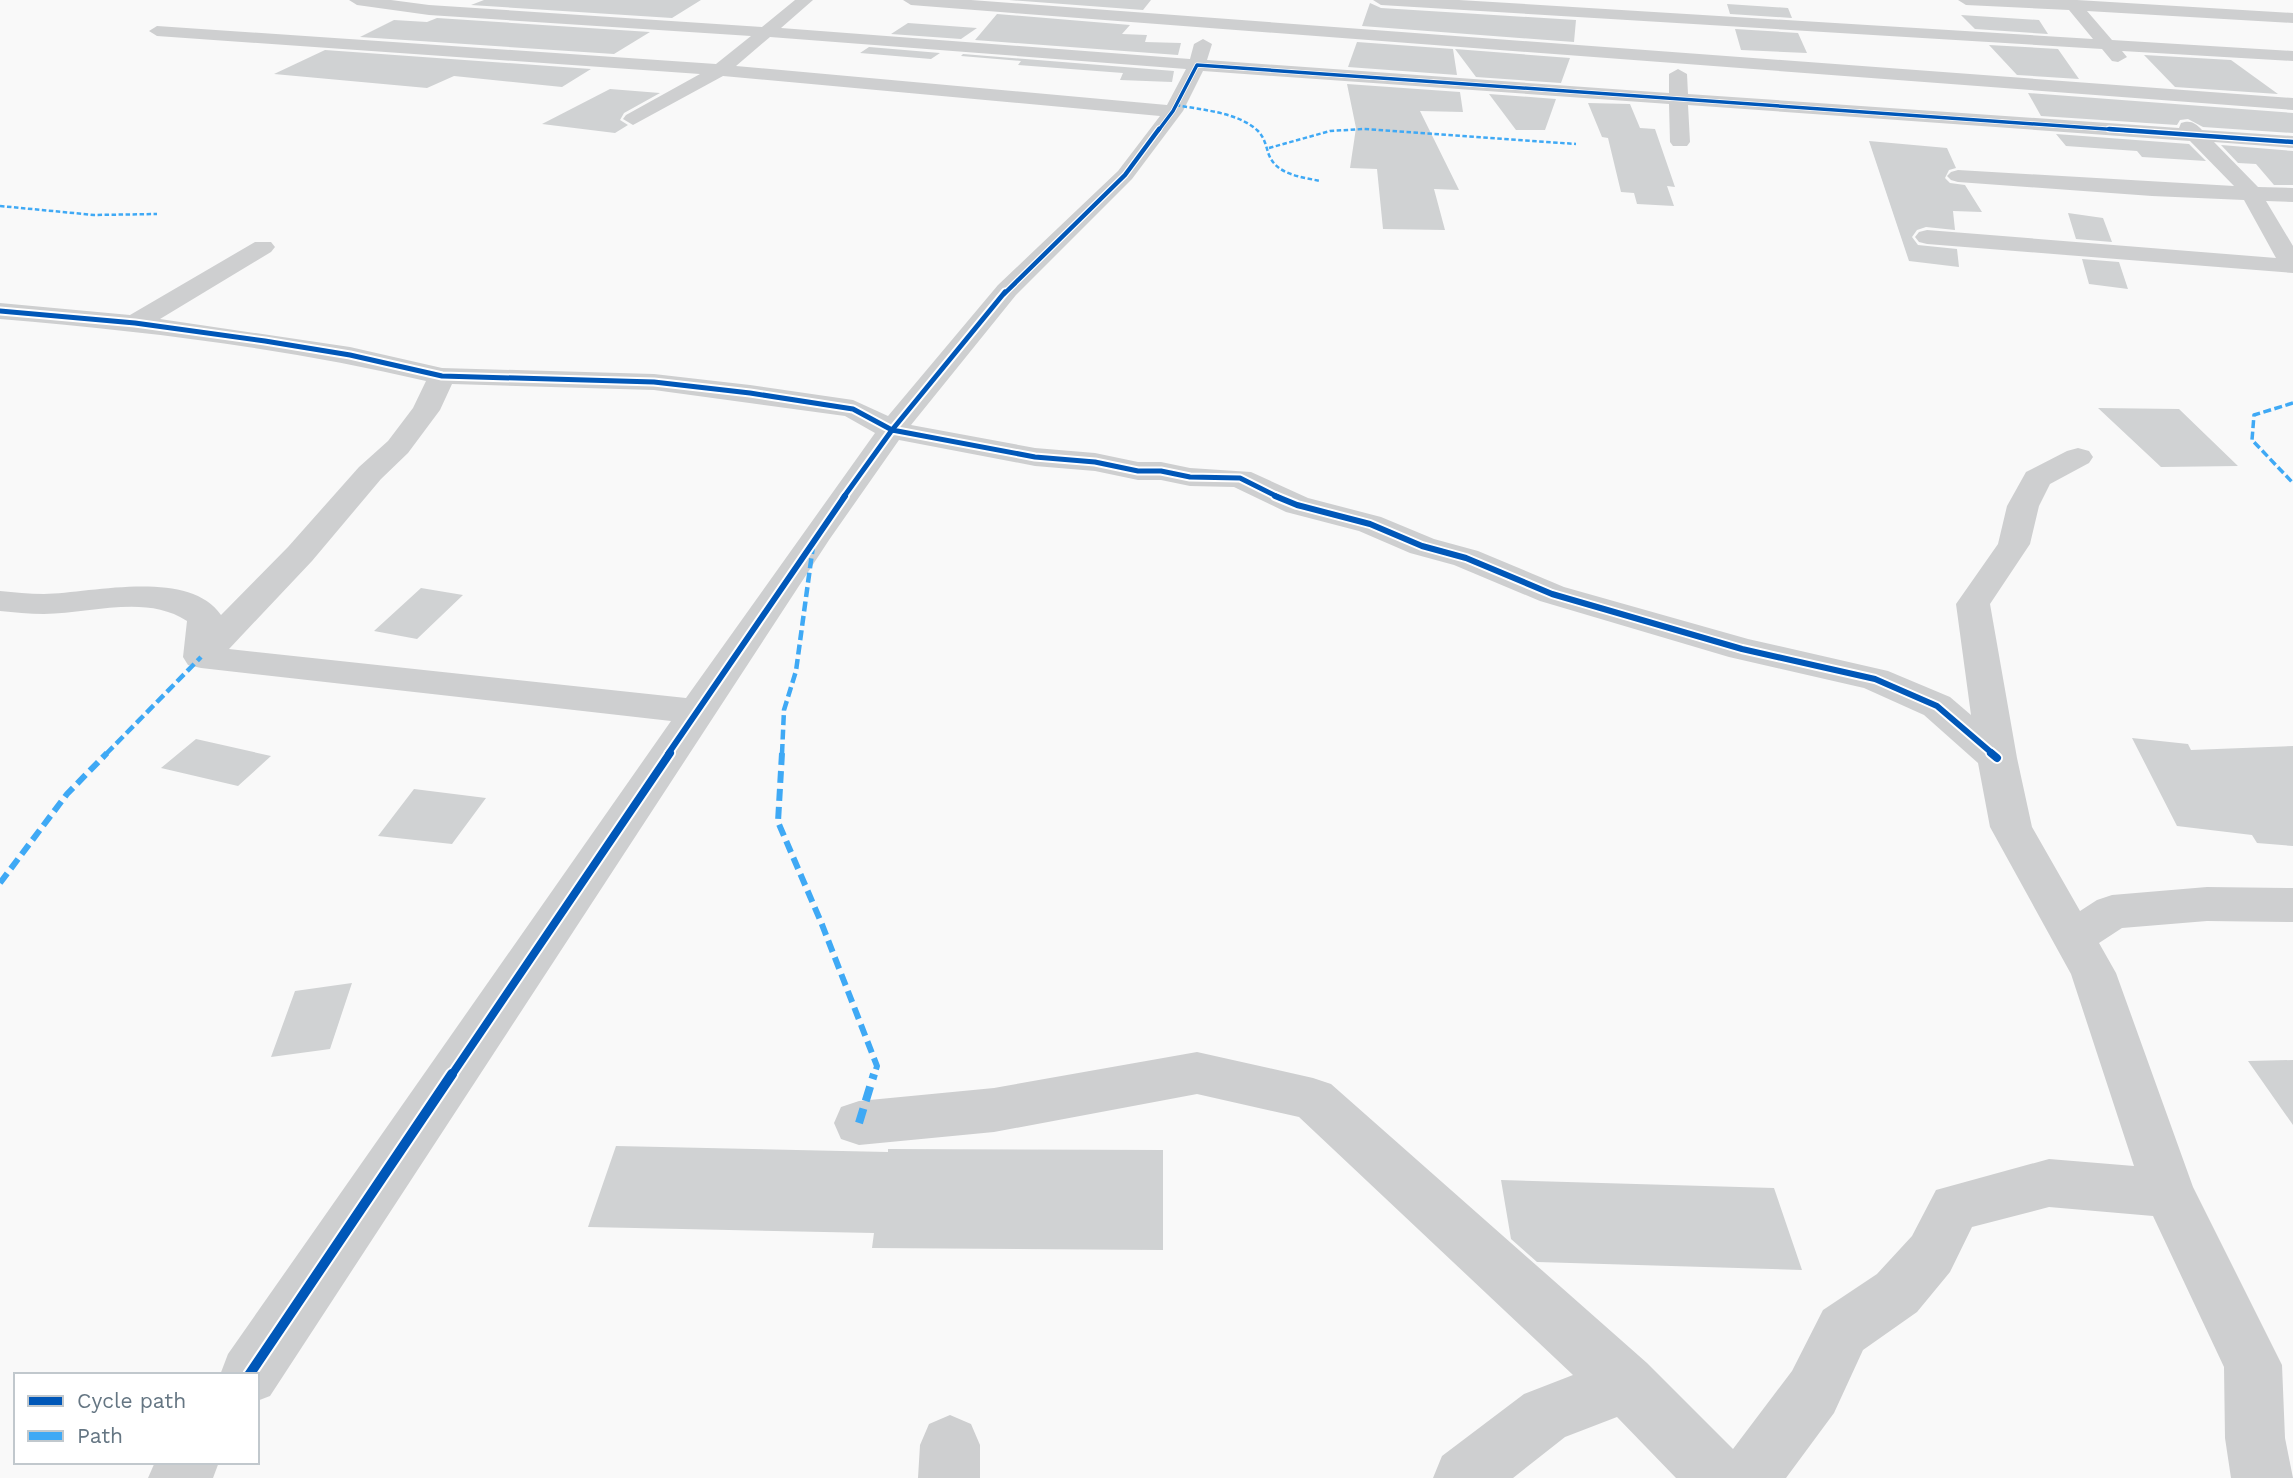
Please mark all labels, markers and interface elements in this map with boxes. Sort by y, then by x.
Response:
legend [14,1373,259,1464]
text: Cycle path [77,1388,186,1413]
text: Path [77,1423,123,1448]

